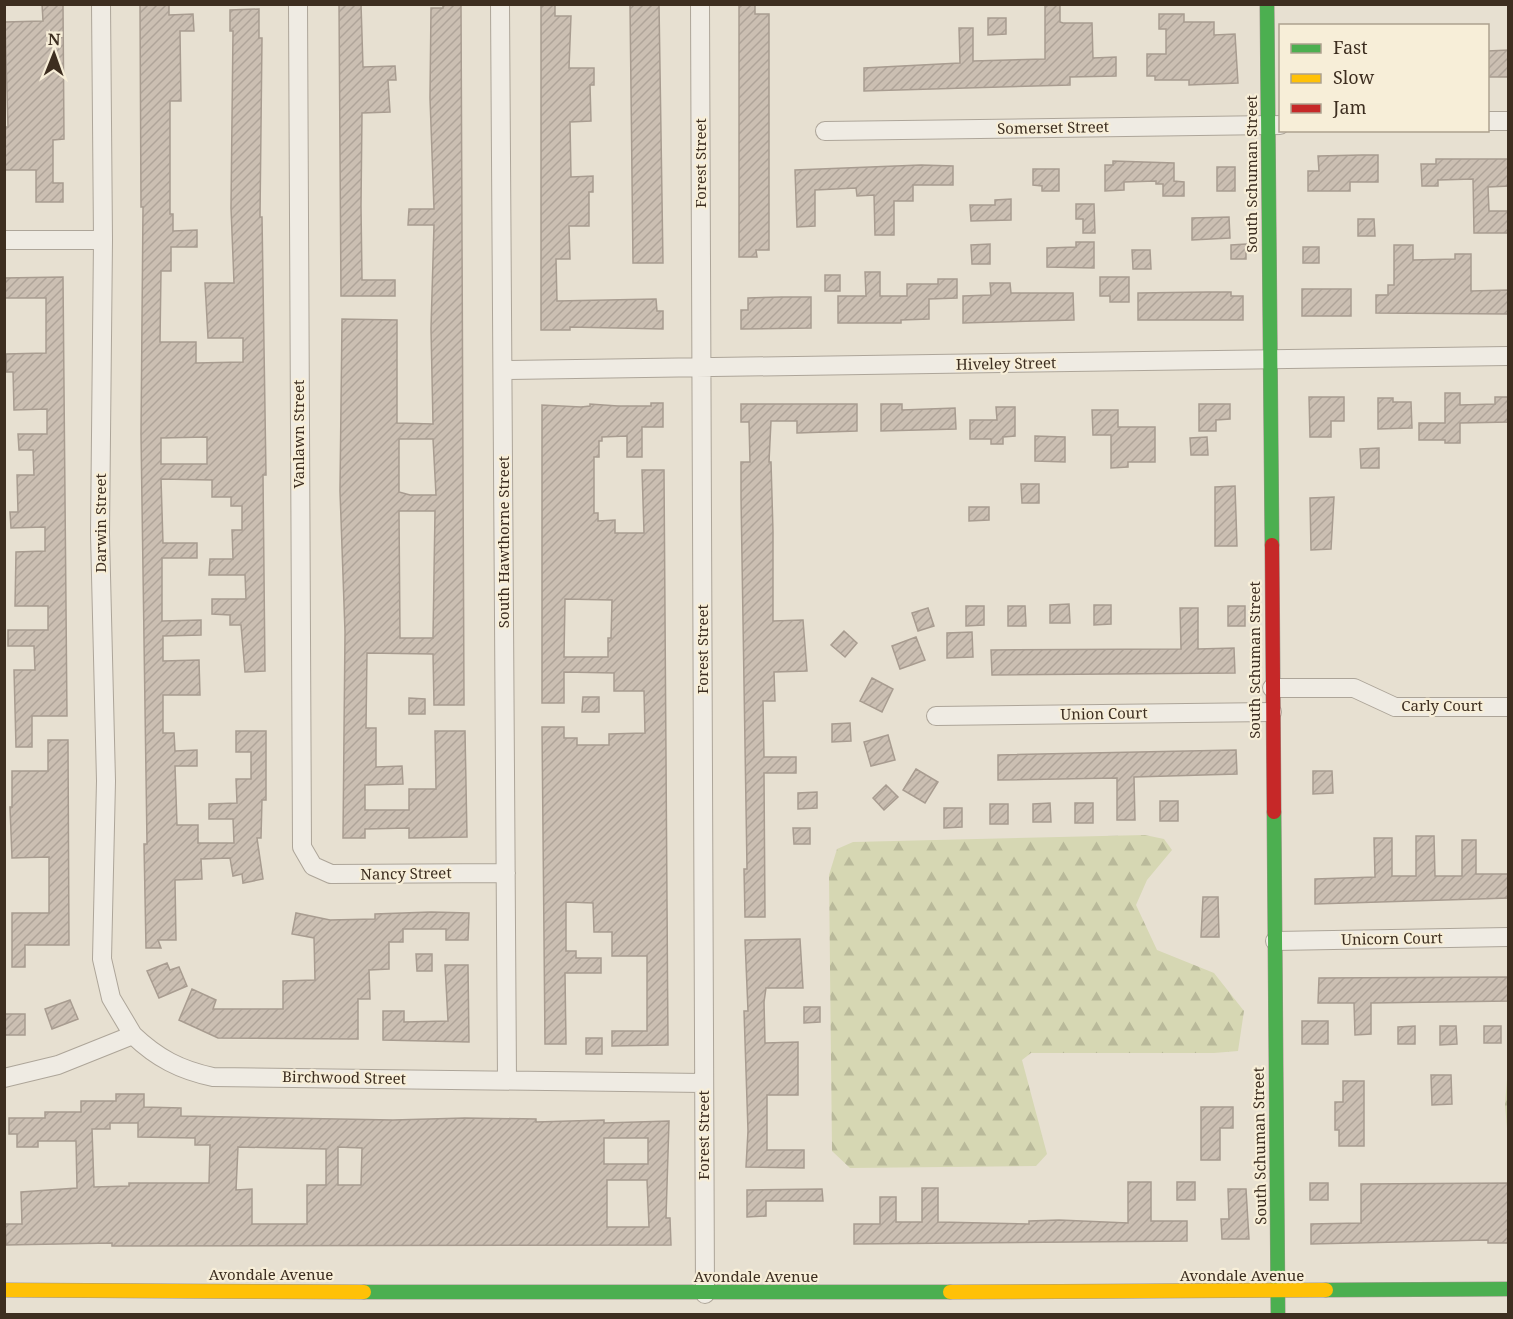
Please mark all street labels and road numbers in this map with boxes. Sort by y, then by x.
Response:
street label: South Schuman Street [1241,95,1261,253]
street label: Somerset Street [997,116,1109,138]
street label: Forest Street [690,118,710,208]
street label: Hiveley Street [956,352,1056,374]
street label: Vanlawn Street [288,380,308,488]
street label: South Hawthorne Street [493,456,513,628]
street label: Darwin Street [90,473,110,573]
street label: South Schuman Street [1244,581,1264,739]
street label: Forest Street [692,604,712,694]
street label: Carly Court [1401,695,1483,715]
street label: Union Court [1060,702,1148,724]
street label: Nancy Street [360,862,452,884]
street label: Unicorn Court [1341,927,1443,949]
street label: Birchwood Street [282,1066,406,1088]
street label: South Schuman Street [1248,1067,1270,1225]
street label: Forest Street [693,1090,713,1180]
street label: Avondale Avenue [209,1264,333,1284]
street label: Avondale Avenue [1180,1265,1304,1285]
street label: Avondale Avenue [694,1266,818,1286]

